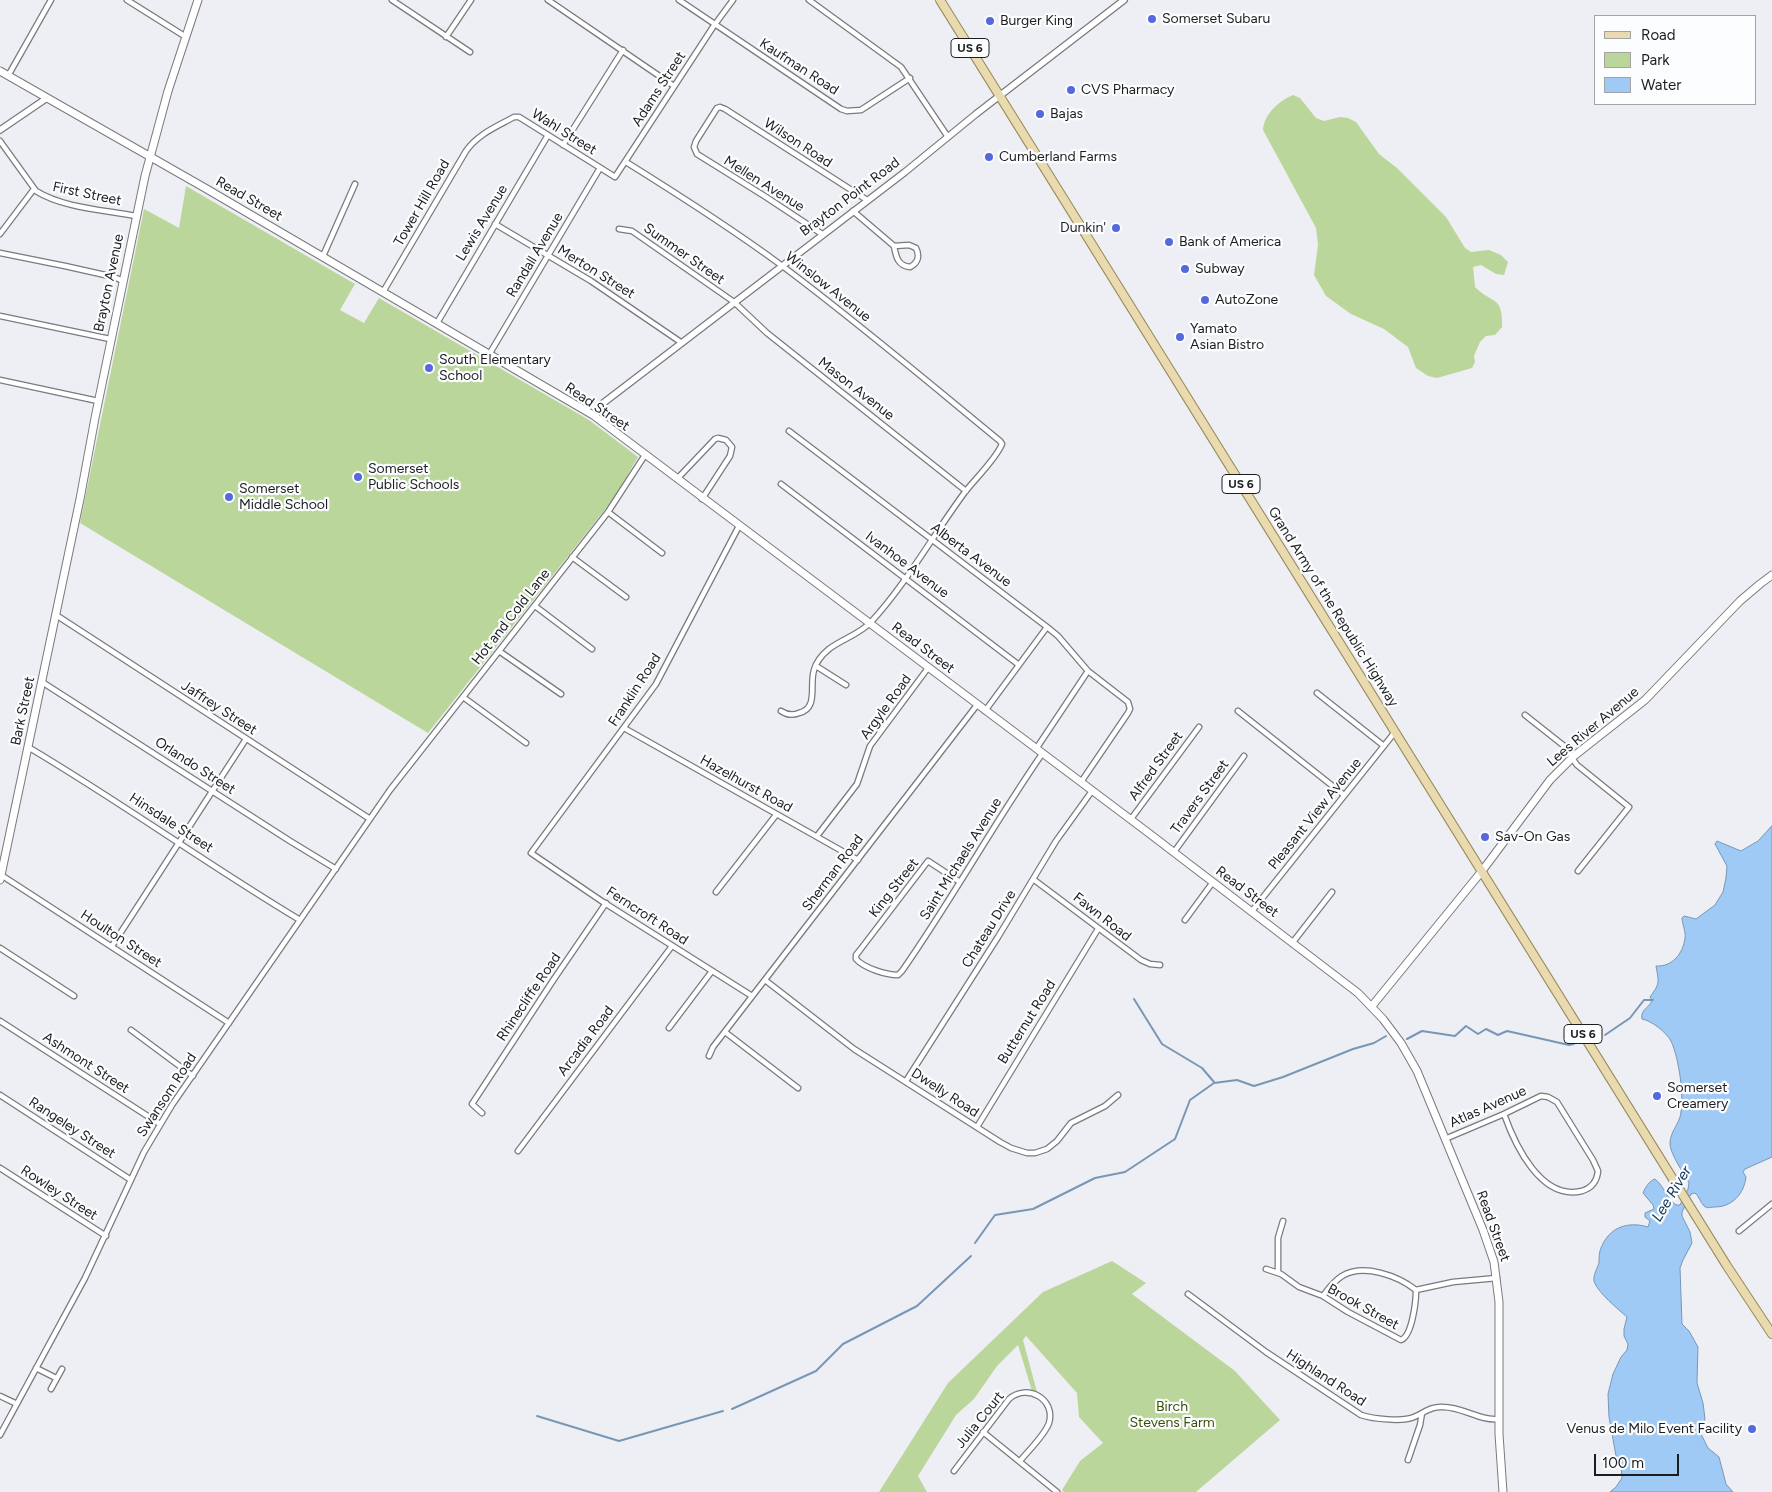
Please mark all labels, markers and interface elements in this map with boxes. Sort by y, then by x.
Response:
place label: Somerset Subaru [1162,11,1270,27]
place label: Burger King [1000,13,1073,29]
marker: Somerset Subaru [1146,13,1158,25]
marker: Burger King [984,15,996,27]
legend [1594,15,1757,105]
text: Road [1641,26,1676,44]
street label: Kaufman Road [756,35,842,99]
road number: US 6 [951,38,989,58]
street label: Adams Street [629,48,689,130]
text: Park [1641,51,1670,69]
text: Water [1641,76,1681,94]
place label: CVS Pharmacy [1081,82,1174,98]
marker: CVS Pharmacy [1065,84,1077,96]
street label: Wahl Street [528,105,600,159]
place label: Bajas [1050,106,1083,122]
marker: Bajas [1034,108,1046,120]
street label: Wilson Road [761,115,835,171]
place label: Cumberland Farms [999,149,1117,165]
marker: Cumberland Farms [983,151,995,163]
street label: Mellen Avenue [721,153,807,215]
street label: Brayton Point Road [797,154,903,240]
street label: Tower Hill Road [390,157,454,249]
street label: Read Street [213,173,285,225]
street label: First Street [51,179,123,209]
street label: Lewis Avenue [453,182,511,264]
street label: Randall Avenue [503,210,567,300]
street label: Summer Street [640,220,728,288]
place label: Dunkin' [1060,220,1106,236]
marker: Dunkin' [1110,222,1122,234]
street label: Brayton Avenue [90,233,128,333]
place label: Bank of America [1179,234,1281,250]
marker: Bank of America [1163,236,1175,248]
street label: Merton Street [554,242,638,302]
street label: Winslow Avenue [782,248,874,326]
place label: Subway [1195,261,1245,277]
marker: Subway [1179,263,1191,275]
place label: AutoZone [1215,292,1278,308]
marker: AutoZone [1199,294,1211,306]
place label: Yamato Asian Bistro [1190,321,1264,354]
marker: Yamato Asian Bistro [1174,331,1186,343]
place label: South Elementary School [439,352,551,384]
street label: Mason Avenue [814,354,898,424]
marker: South Elementary School [423,362,435,374]
street label: Read Street [561,379,633,435]
place label: Somerset Public Schools [368,461,459,494]
marker: Somerset Public Schools [352,471,364,483]
road number: US 6 [1222,474,1260,494]
place label: Somerset Middle School [239,481,328,514]
marker: Somerset Middle School [223,491,235,503]
street label: Grand Army of the Republic Highway [1264,504,1402,710]
street label: Alberta Avenue [927,519,1015,591]
street label: Ivanhoe Avenue [862,528,952,602]
street label: Hot and Cold Lane [468,566,554,668]
street label: Read Street [888,619,958,677]
street label: Franklin Road [605,650,665,730]
street label: Argyle Road [857,671,915,743]
street label: Bark Street [8,675,38,747]
street label: Jaffrey Street [178,677,260,739]
street label: Lees River Avenue [1544,684,1642,770]
street label: Alfred Street [1125,728,1187,804]
street label: Orlando Street [152,734,238,798]
street label: Hazelhurst Road [697,752,795,816]
street label: Pleasant View Avenue [1265,755,1365,873]
street label: Travers Street [1167,757,1233,837]
street label: Hinsdale Street [126,790,216,856]
street label: Saint Michaels Avenue [916,795,1006,923]
place label: Sav-On Gas [1495,829,1570,845]
street label: Sherman Road [799,831,867,915]
marker: Sav-On Gas [1479,831,1491,843]
street label: King Street [866,855,922,921]
street label: Read Street [1212,863,1282,921]
street label: Ferncroft Road [603,883,691,949]
street label: Chateau Drive [958,887,1020,971]
street label: Fawn Road [1070,889,1134,945]
street label: Houlton Street [77,907,165,971]
street label: Rhinecliffe Road [493,950,565,1044]
street label: Butternut Road [994,977,1060,1067]
street label: Arcadia Road [554,1003,618,1079]
road number: US 6 [1564,1024,1602,1044]
street label: Ashmont Street [40,1029,132,1097]
street label: Swansom Road [134,1050,200,1140]
street label: Dwelly Road [908,1065,982,1121]
place label: Somerset Creamery [1667,1080,1728,1112]
street label: Atlas Avenue [1447,1083,1529,1131]
marker: Somerset Creamery [1651,1090,1663,1102]
street label: Rangeley Street [25,1094,119,1162]
street label: Rowley Street [17,1162,101,1224]
water label: Lee River [1648,1163,1696,1225]
street label: Read Street [1472,1188,1514,1264]
street label: Brook Street [1324,1281,1402,1333]
street label: Highland Road [1283,1346,1369,1410]
street label: Julia Court [952,1388,1008,1452]
park label: Birch Stevens Farm [1129,1399,1215,1431]
place label: Venus de Milo Event Facility [1566,1421,1742,1437]
marker: Venus de Milo Event Facility [1746,1423,1758,1435]
scale bar [1597,1444,1682,1476]
text: 100 m [1602,1454,1644,1472]

